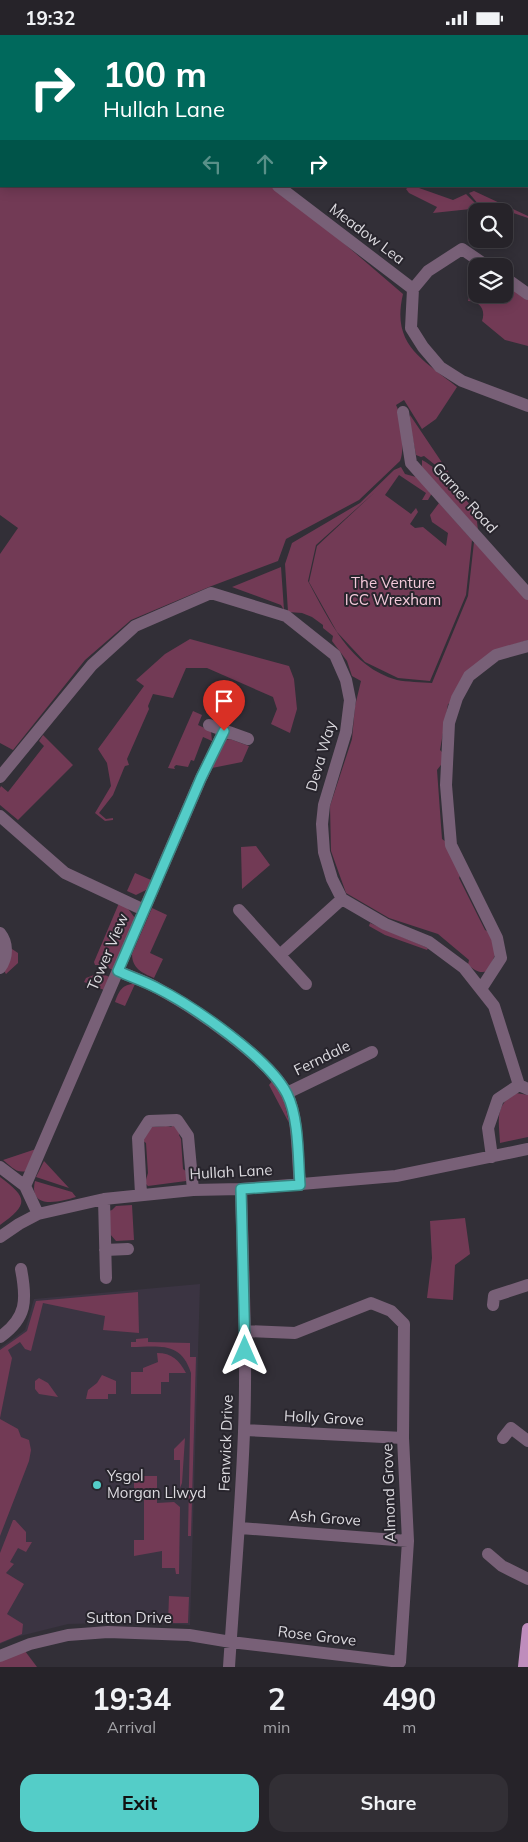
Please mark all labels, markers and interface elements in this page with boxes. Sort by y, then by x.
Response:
text: 19:32 [25,6,75,30]
text: 100 m [103,52,207,96]
icon: right [20,55,85,120]
text: Hullah Lane [103,95,225,123]
icon: left [198,150,226,178]
icon: ahead [251,150,279,178]
icon: right [304,150,332,178]
street label: Meadow Lea [326,199,409,268]
map controls [468,203,513,303]
button: search [468,203,513,248]
button: layers [468,258,513,303]
street label: Garner Road [429,458,502,537]
park label: The Venture ICC Wrexham [345,573,441,609]
pin [203,680,245,731]
icon: arrive [210,687,238,715]
street label: Deva Way [301,718,340,793]
street label: Tower View [83,910,132,993]
street label: Ferndale [291,1036,353,1079]
street label: Hullah Lane [189,1160,273,1183]
position arrow [218,1324,270,1376]
street label: Fenwick Drive [214,1394,237,1492]
street label: Holly Grove [284,1406,364,1429]
street label: Almond Grove [377,1443,400,1543]
place label: Ysgol Morgan Llwyd [106,1466,206,1502]
marker: Ysgol Morgan Llwyd [91,1479,103,1491]
street label: Ash Grove [289,1506,362,1529]
street label: Sutton Drive [86,1608,172,1627]
street label: Rose Grove [277,1621,357,1650]
text: 19:34 [92,1680,171,1718]
text: 2 [268,1680,286,1718]
text: 490 [382,1680,436,1718]
text: Arrival [107,1717,156,1737]
text: min [263,1717,290,1737]
text: m [402,1717,416,1737]
button: Exit [20,1774,259,1832]
button: Share [269,1774,508,1832]

